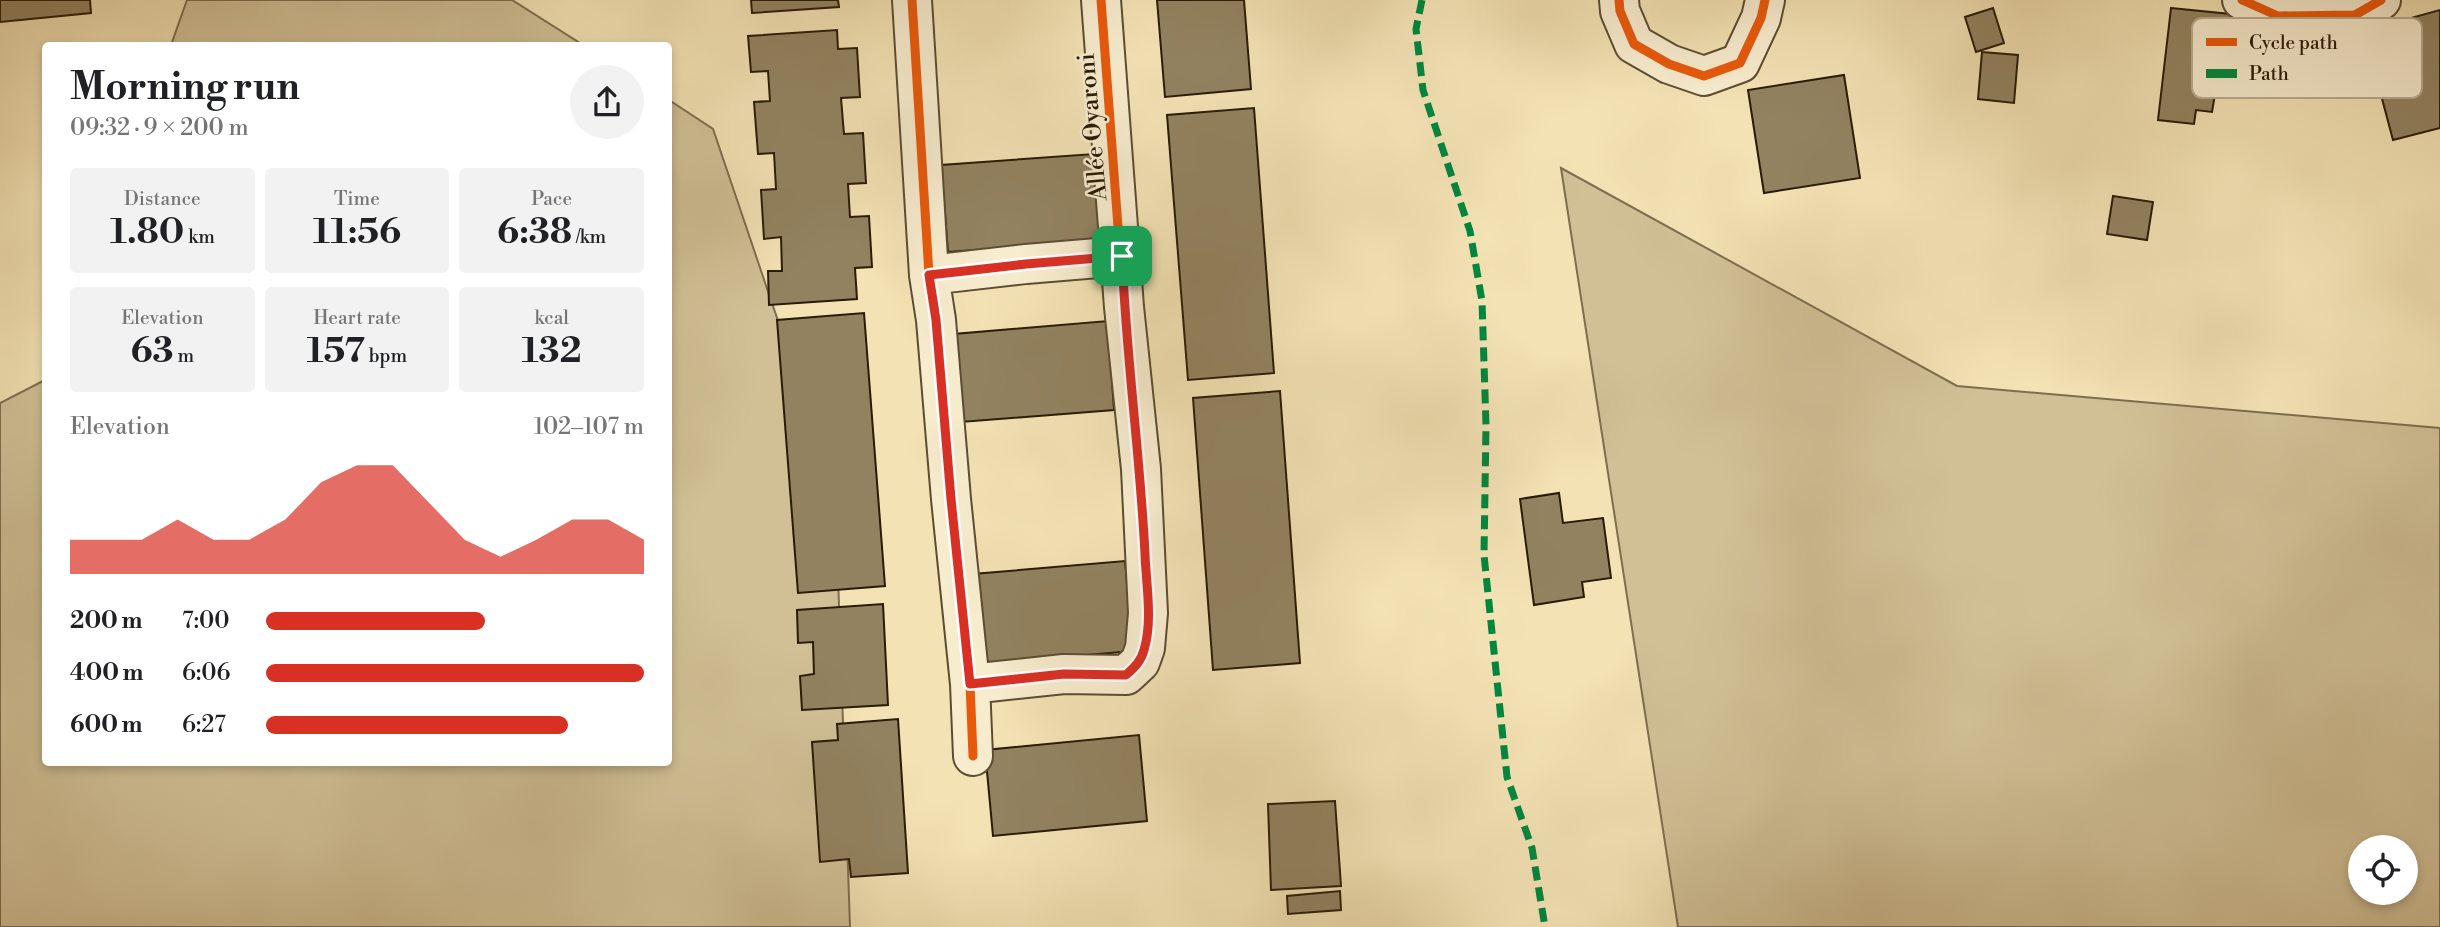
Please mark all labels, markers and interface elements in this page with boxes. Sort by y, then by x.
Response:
legend [2192,18,2422,98]
text: Cycle path [2249,31,2338,55]
street label: Allée Oyaroni [1072,52,1114,203]
text: Path [2249,62,2289,86]
text: Morning run [70,64,300,111]
button: share [570,65,644,139]
text: 09:32 · 9 × 200 m [70,114,249,142]
text: Distance [124,187,201,211]
text: Time [334,187,380,211]
text: Pace [531,187,572,211]
text: 1.80 [110,211,184,254]
text: 11:56 [313,211,401,254]
text: 6:38 [497,211,572,254]
text: km [184,225,215,249]
text: /km [572,225,606,249]
pin [1092,226,1152,286]
icon: arrive [1103,237,1141,275]
text: Elevation [121,306,203,330]
text: Heart rate [313,306,401,330]
text: kcal [534,306,569,330]
text: 63 [130,330,174,373]
text: 157 [307,330,365,373]
text: 132 [522,330,582,373]
text: m [174,344,194,368]
text: bpm [365,344,407,368]
text: Elevation [70,413,170,441]
text: 102–107 m [534,413,644,441]
text: 200 m [70,607,142,635]
text: 7:00 [182,607,230,635]
text: 400 m [70,659,143,687]
text: 6:06 [182,659,230,687]
text: 600 m [70,711,143,739]
text: 6:27 [182,711,226,739]
map controls [2348,835,2418,905]
button: locate [2348,835,2418,905]

